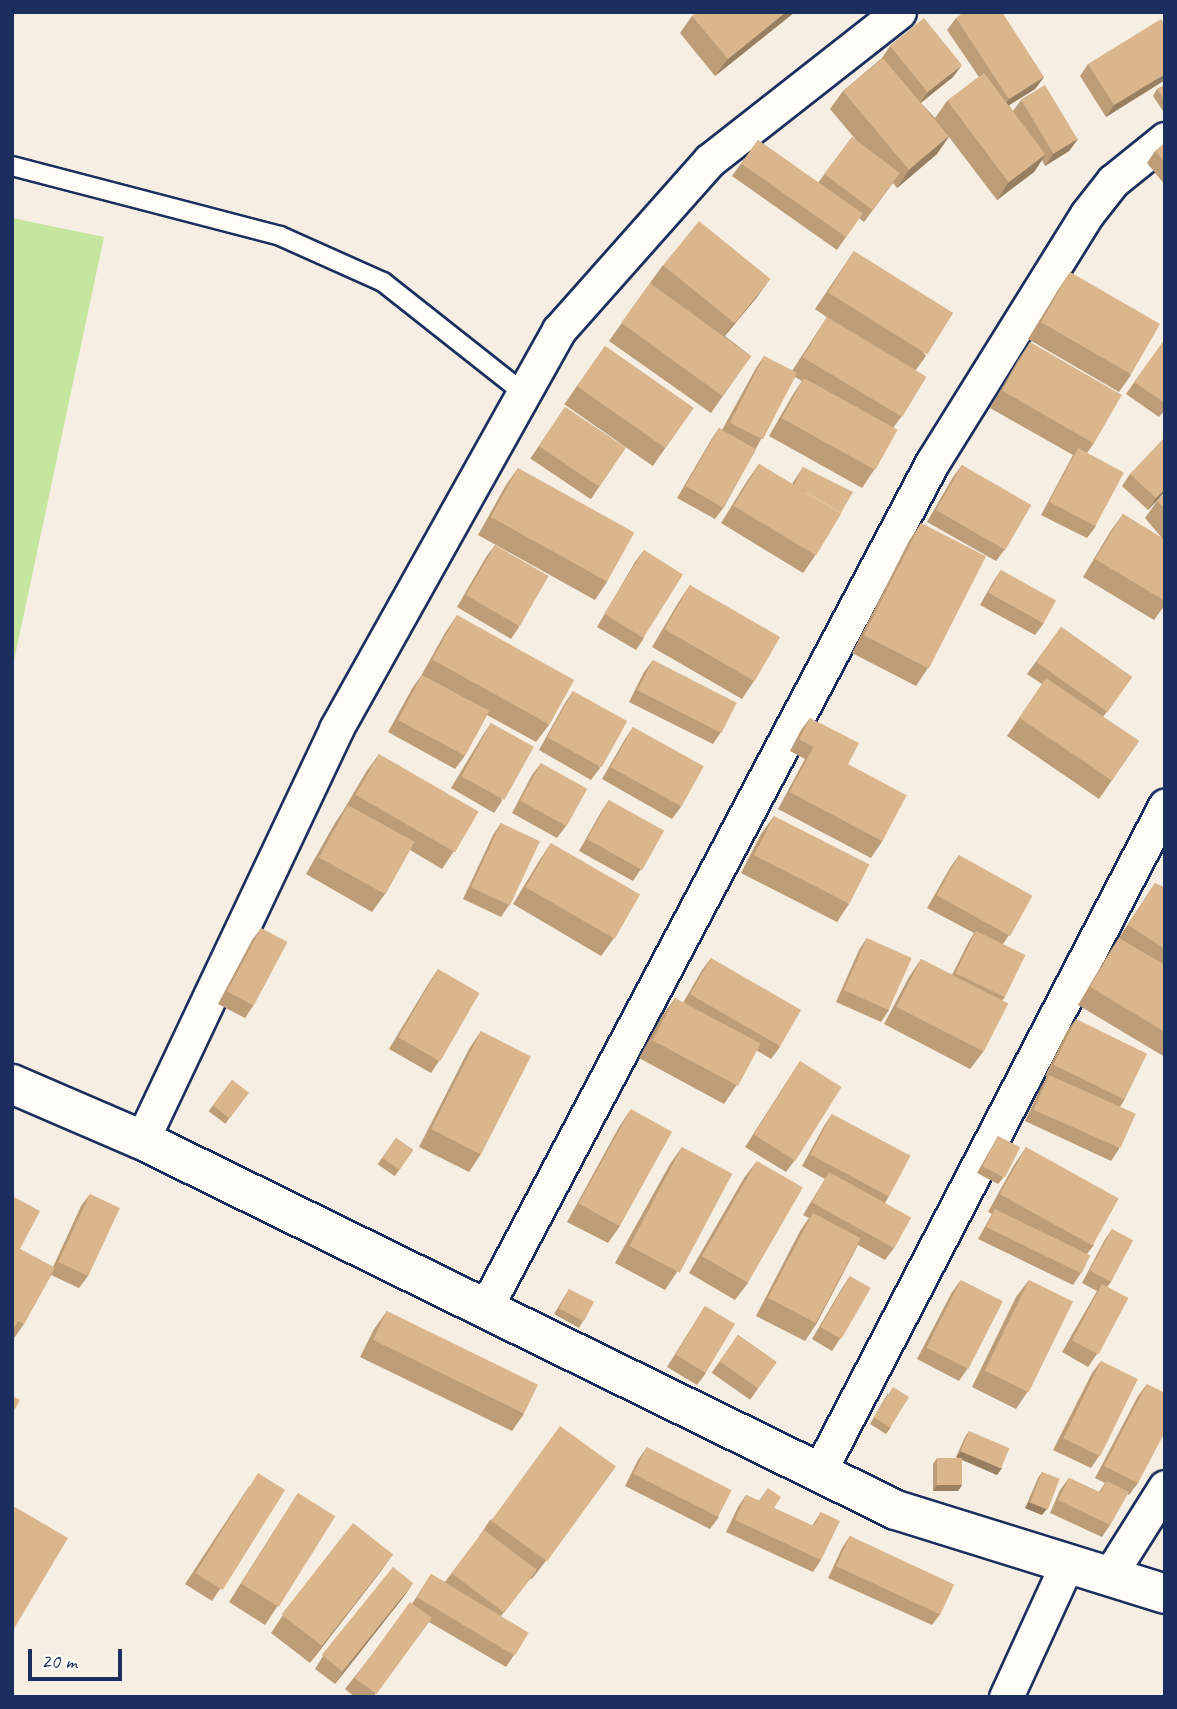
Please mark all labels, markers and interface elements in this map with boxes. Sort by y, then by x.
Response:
scale bar [32,1636,126,1680]
text: 20 m [41,1648,77,1674]

